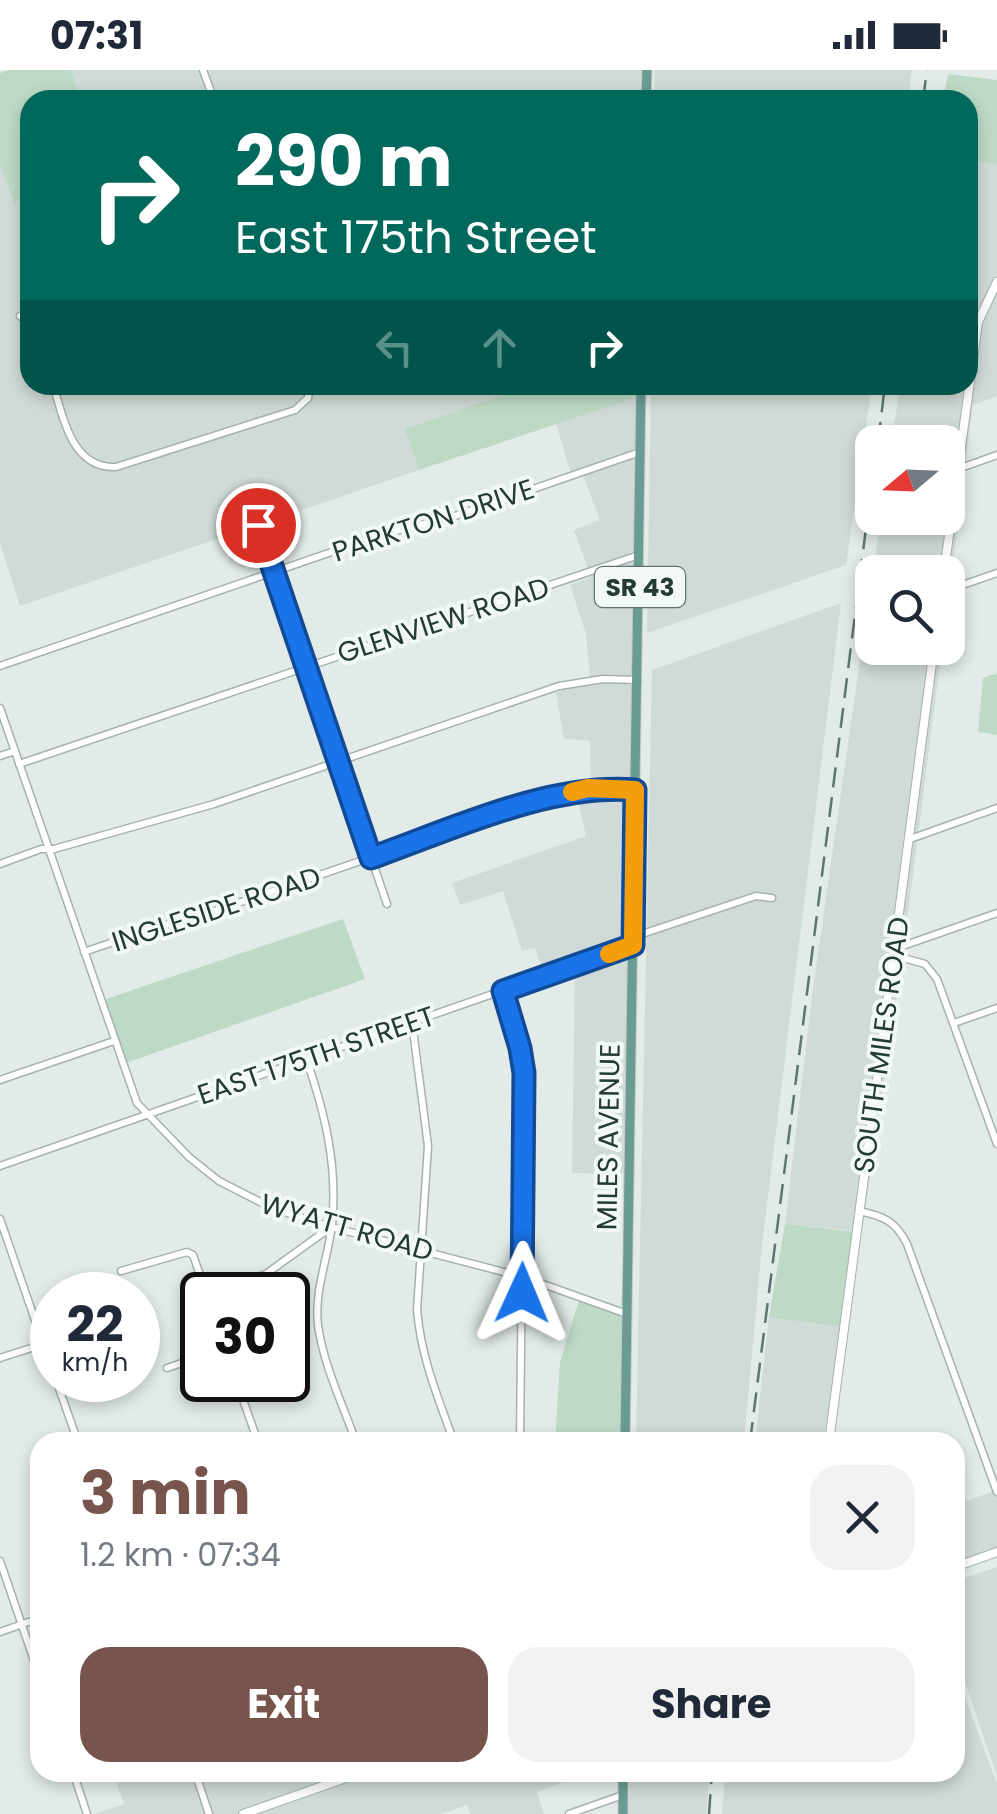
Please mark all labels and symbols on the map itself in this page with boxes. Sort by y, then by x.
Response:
north arrow [855,425,965,535]
street label: PARKTON DRIVE [327,469,539,571]
pin [216,483,301,568]
road number: SR 43 [595,567,685,607]
street label: GLENVIEW ROAD [332,568,554,673]
street label: INGLESIDE ROAD [107,857,326,962]
street label: SOUTH MILES ROAD [844,914,919,1176]
street label: EAST 175TH STREET [192,997,440,1114]
street label: MILES AVENUE [587,1043,630,1231]
street label: WYATT ROAD [256,1184,438,1271]
position arrow [470,1241,574,1345]
speed limit sign: 30 [180,1272,310,1402]

